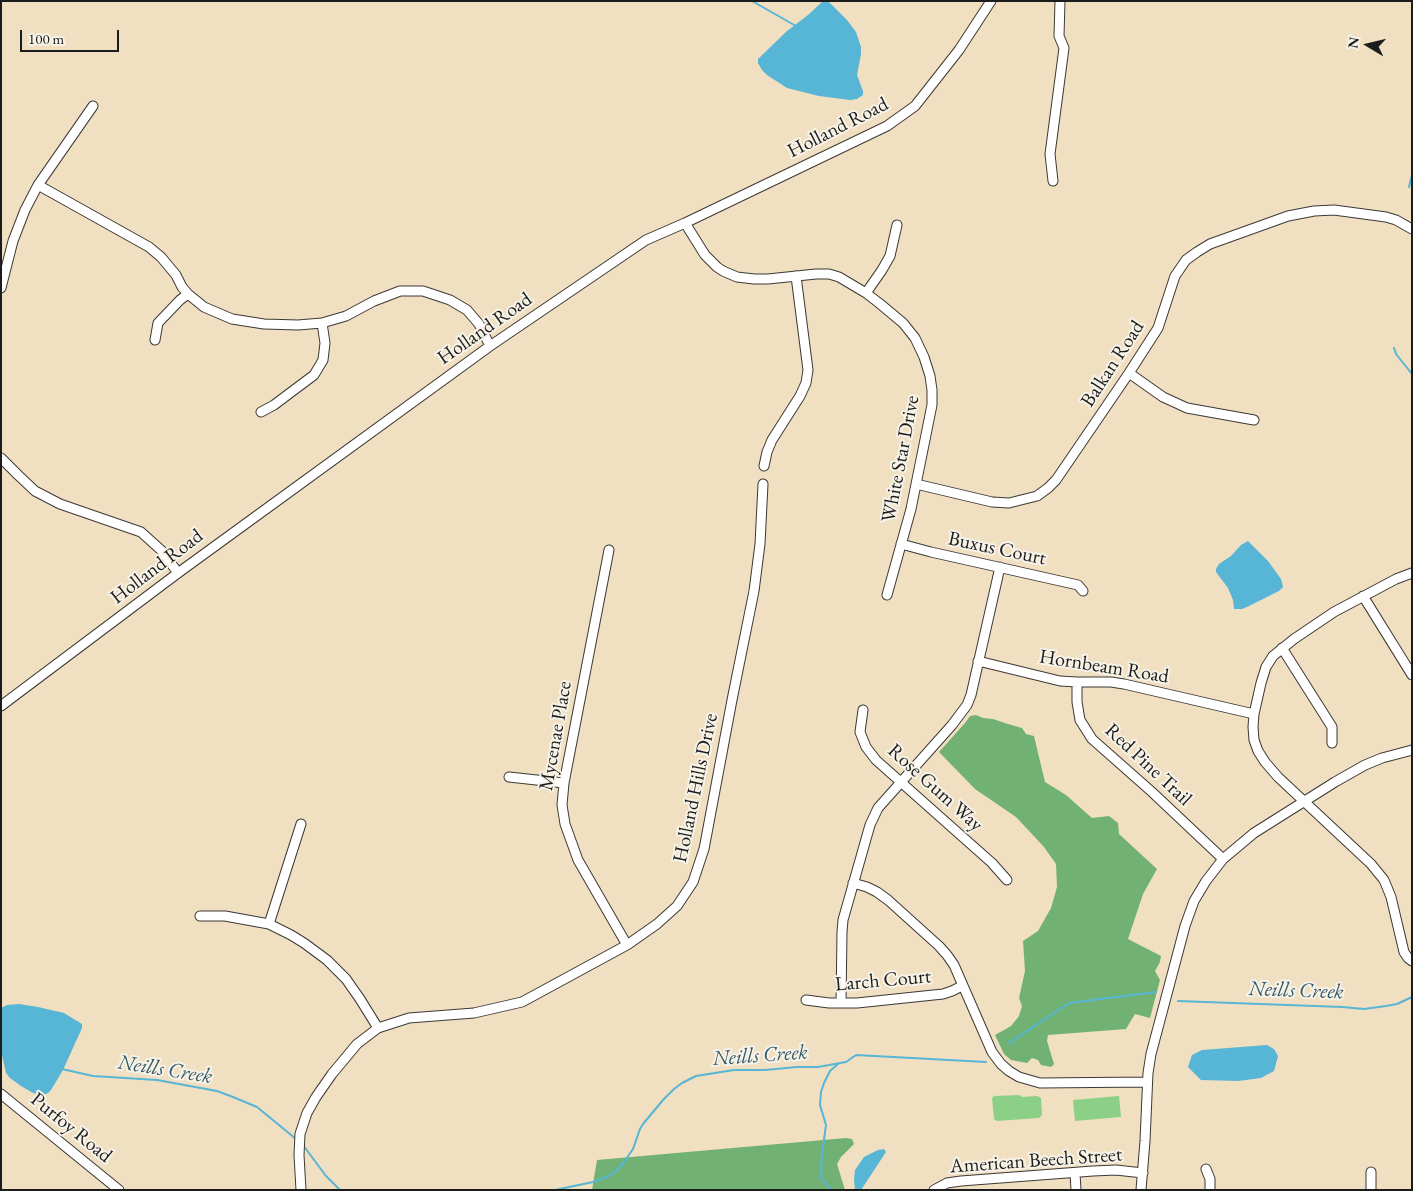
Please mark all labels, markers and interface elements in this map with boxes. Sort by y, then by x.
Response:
scale bar [22,20,121,52]
north arrow [1343,20,1393,70]
text: 100 m [28,29,64,48]
text: N [1343,36,1363,50]
street label: Holland Road [784,92,892,164]
street label: Holland Road [433,288,537,370]
street label: Balkan Road [1076,316,1150,412]
street label: White Star Drive [877,394,925,524]
street label: Holland Road [106,524,208,610]
street label: Buxus Court [946,527,1048,571]
street label: Hornbeam Road [1038,645,1170,689]
street label: Mycenae Place [535,679,577,793]
street label: Holland Hills Drive [668,711,724,865]
street label: Red Pine Trail [1100,719,1196,811]
street label: Rose Gum Way [882,739,988,837]
street label: Larch Court [834,965,932,997]
water label: Neills Creek [1248,977,1344,1005]
water label: Neills Creek [712,1040,808,1072]
water label: Neills Creek [116,1050,214,1090]
street label: Purfoy Road [25,1088,117,1168]
street label: American Beech Street [949,1143,1123,1179]

